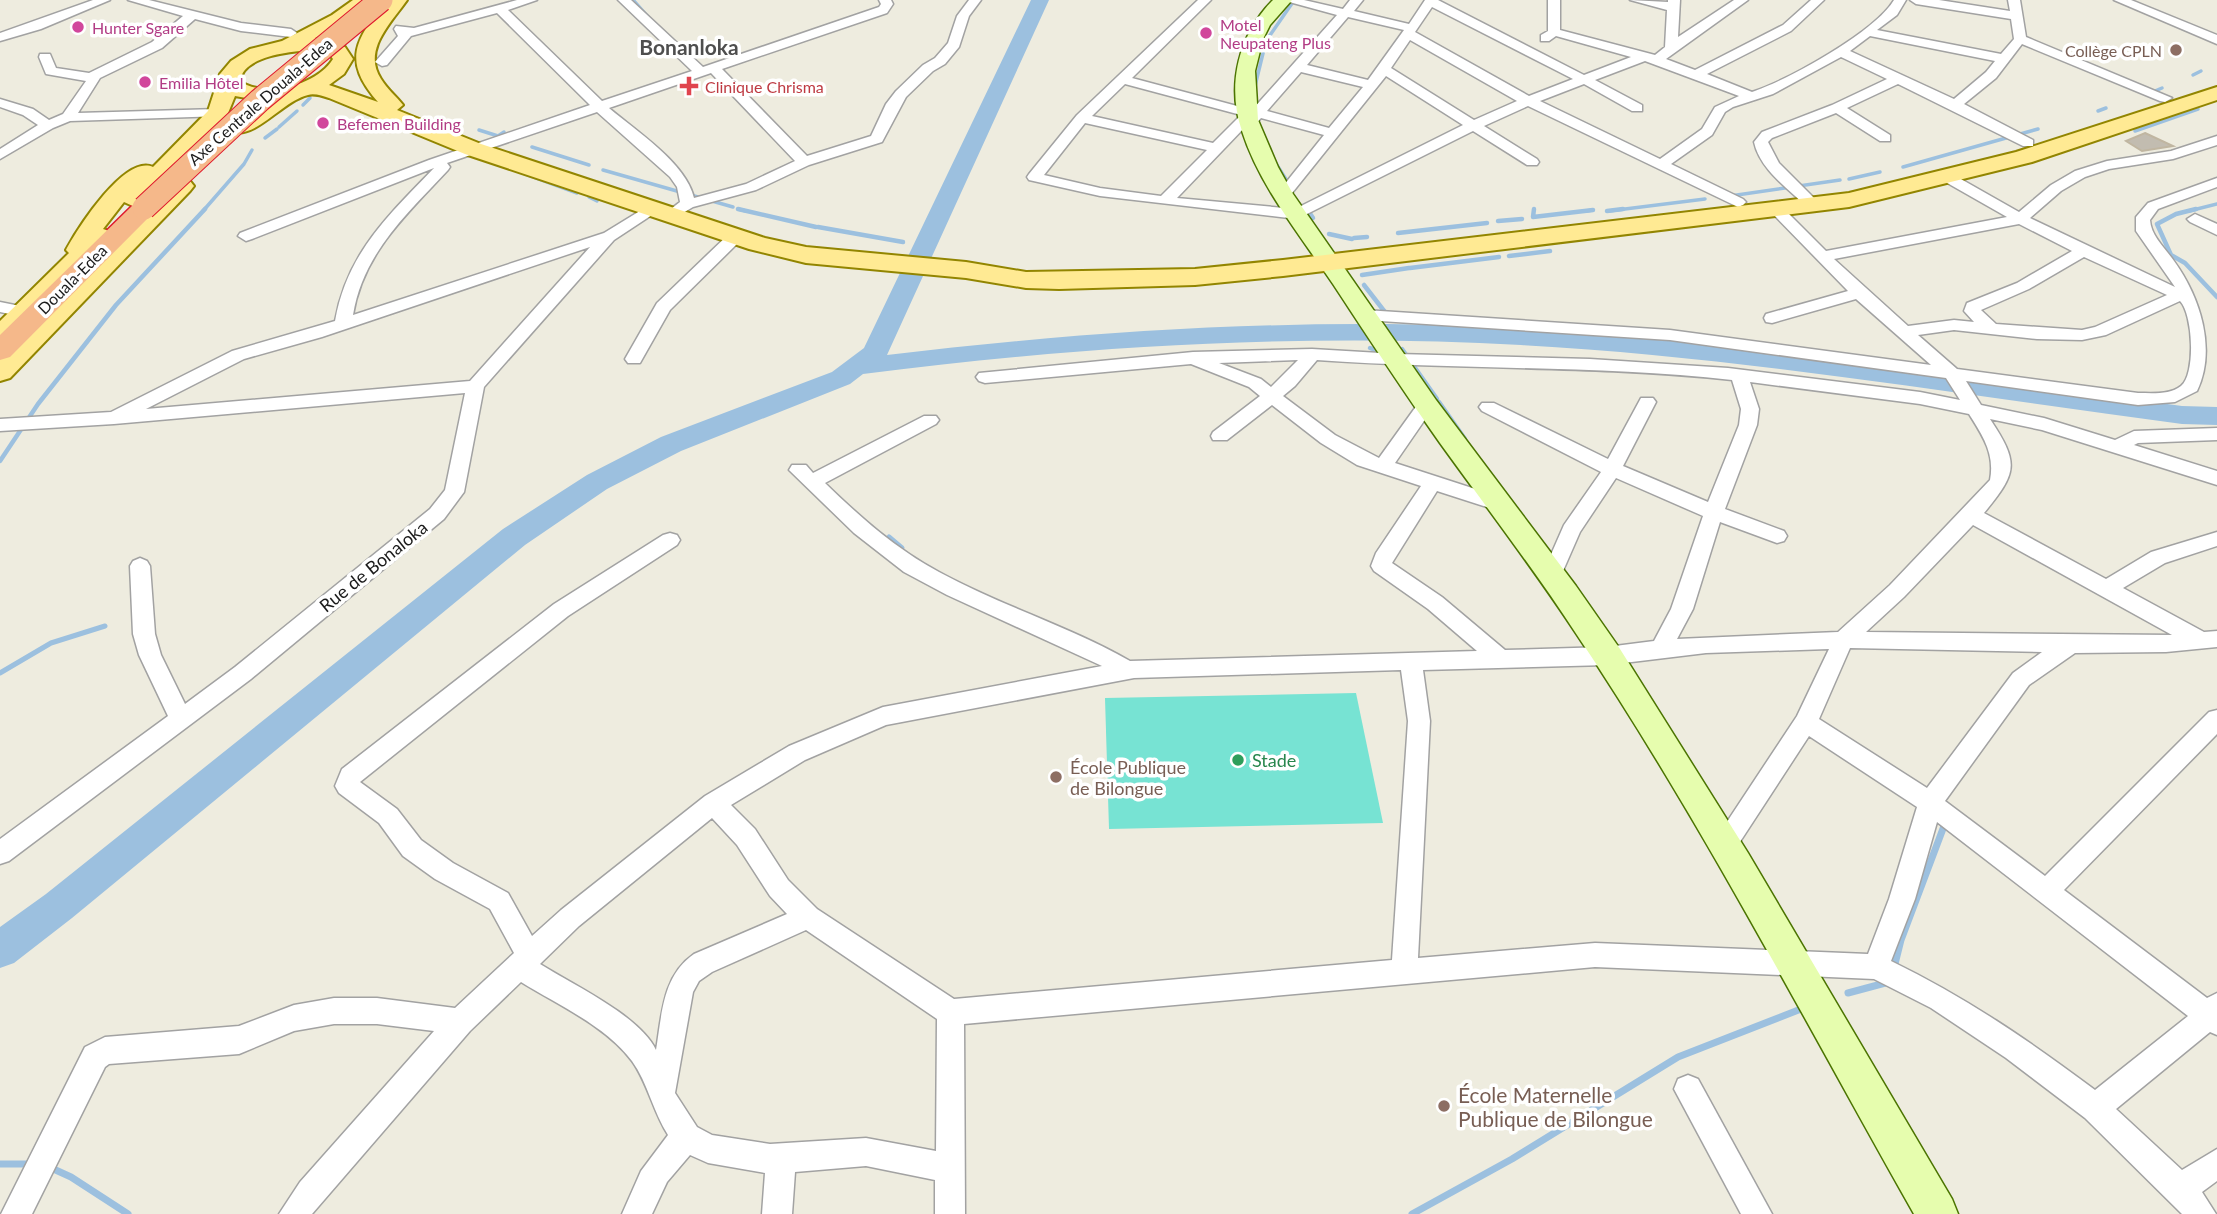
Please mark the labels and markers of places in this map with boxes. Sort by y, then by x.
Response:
place label: Motel Neupateng Plus [1220,15,1331,52]
place label: Hunter Sgare [92,18,184,37]
marker: Hunter Sgare [70,19,86,35]
marker: Motel Neupateng Plus [1198,25,1214,41]
place label: Collège CPLN [2065,41,2162,60]
marker: Collège CPLN [2168,42,2184,58]
place label: Emilia Hôtel [159,73,244,92]
marker: Emilia Hôtel [137,74,153,90]
marker: Clinique Chrisma [679,76,699,96]
place label: Clinique Chrisma [705,77,824,96]
place label: Befemen Building [337,114,461,133]
marker: Befemen Building [315,115,331,131]
place label: Stade [1252,749,1296,771]
marker: Stade [1230,752,1246,768]
place label: École Publique de Bilongue [1070,756,1186,799]
marker: École Publique de Bilongue [1048,769,1064,785]
place label: École Maternelle Publique de Bilongue [1458,1082,1653,1131]
marker: École Maternelle Publique de Bilongue [1436,1098,1452,1114]

